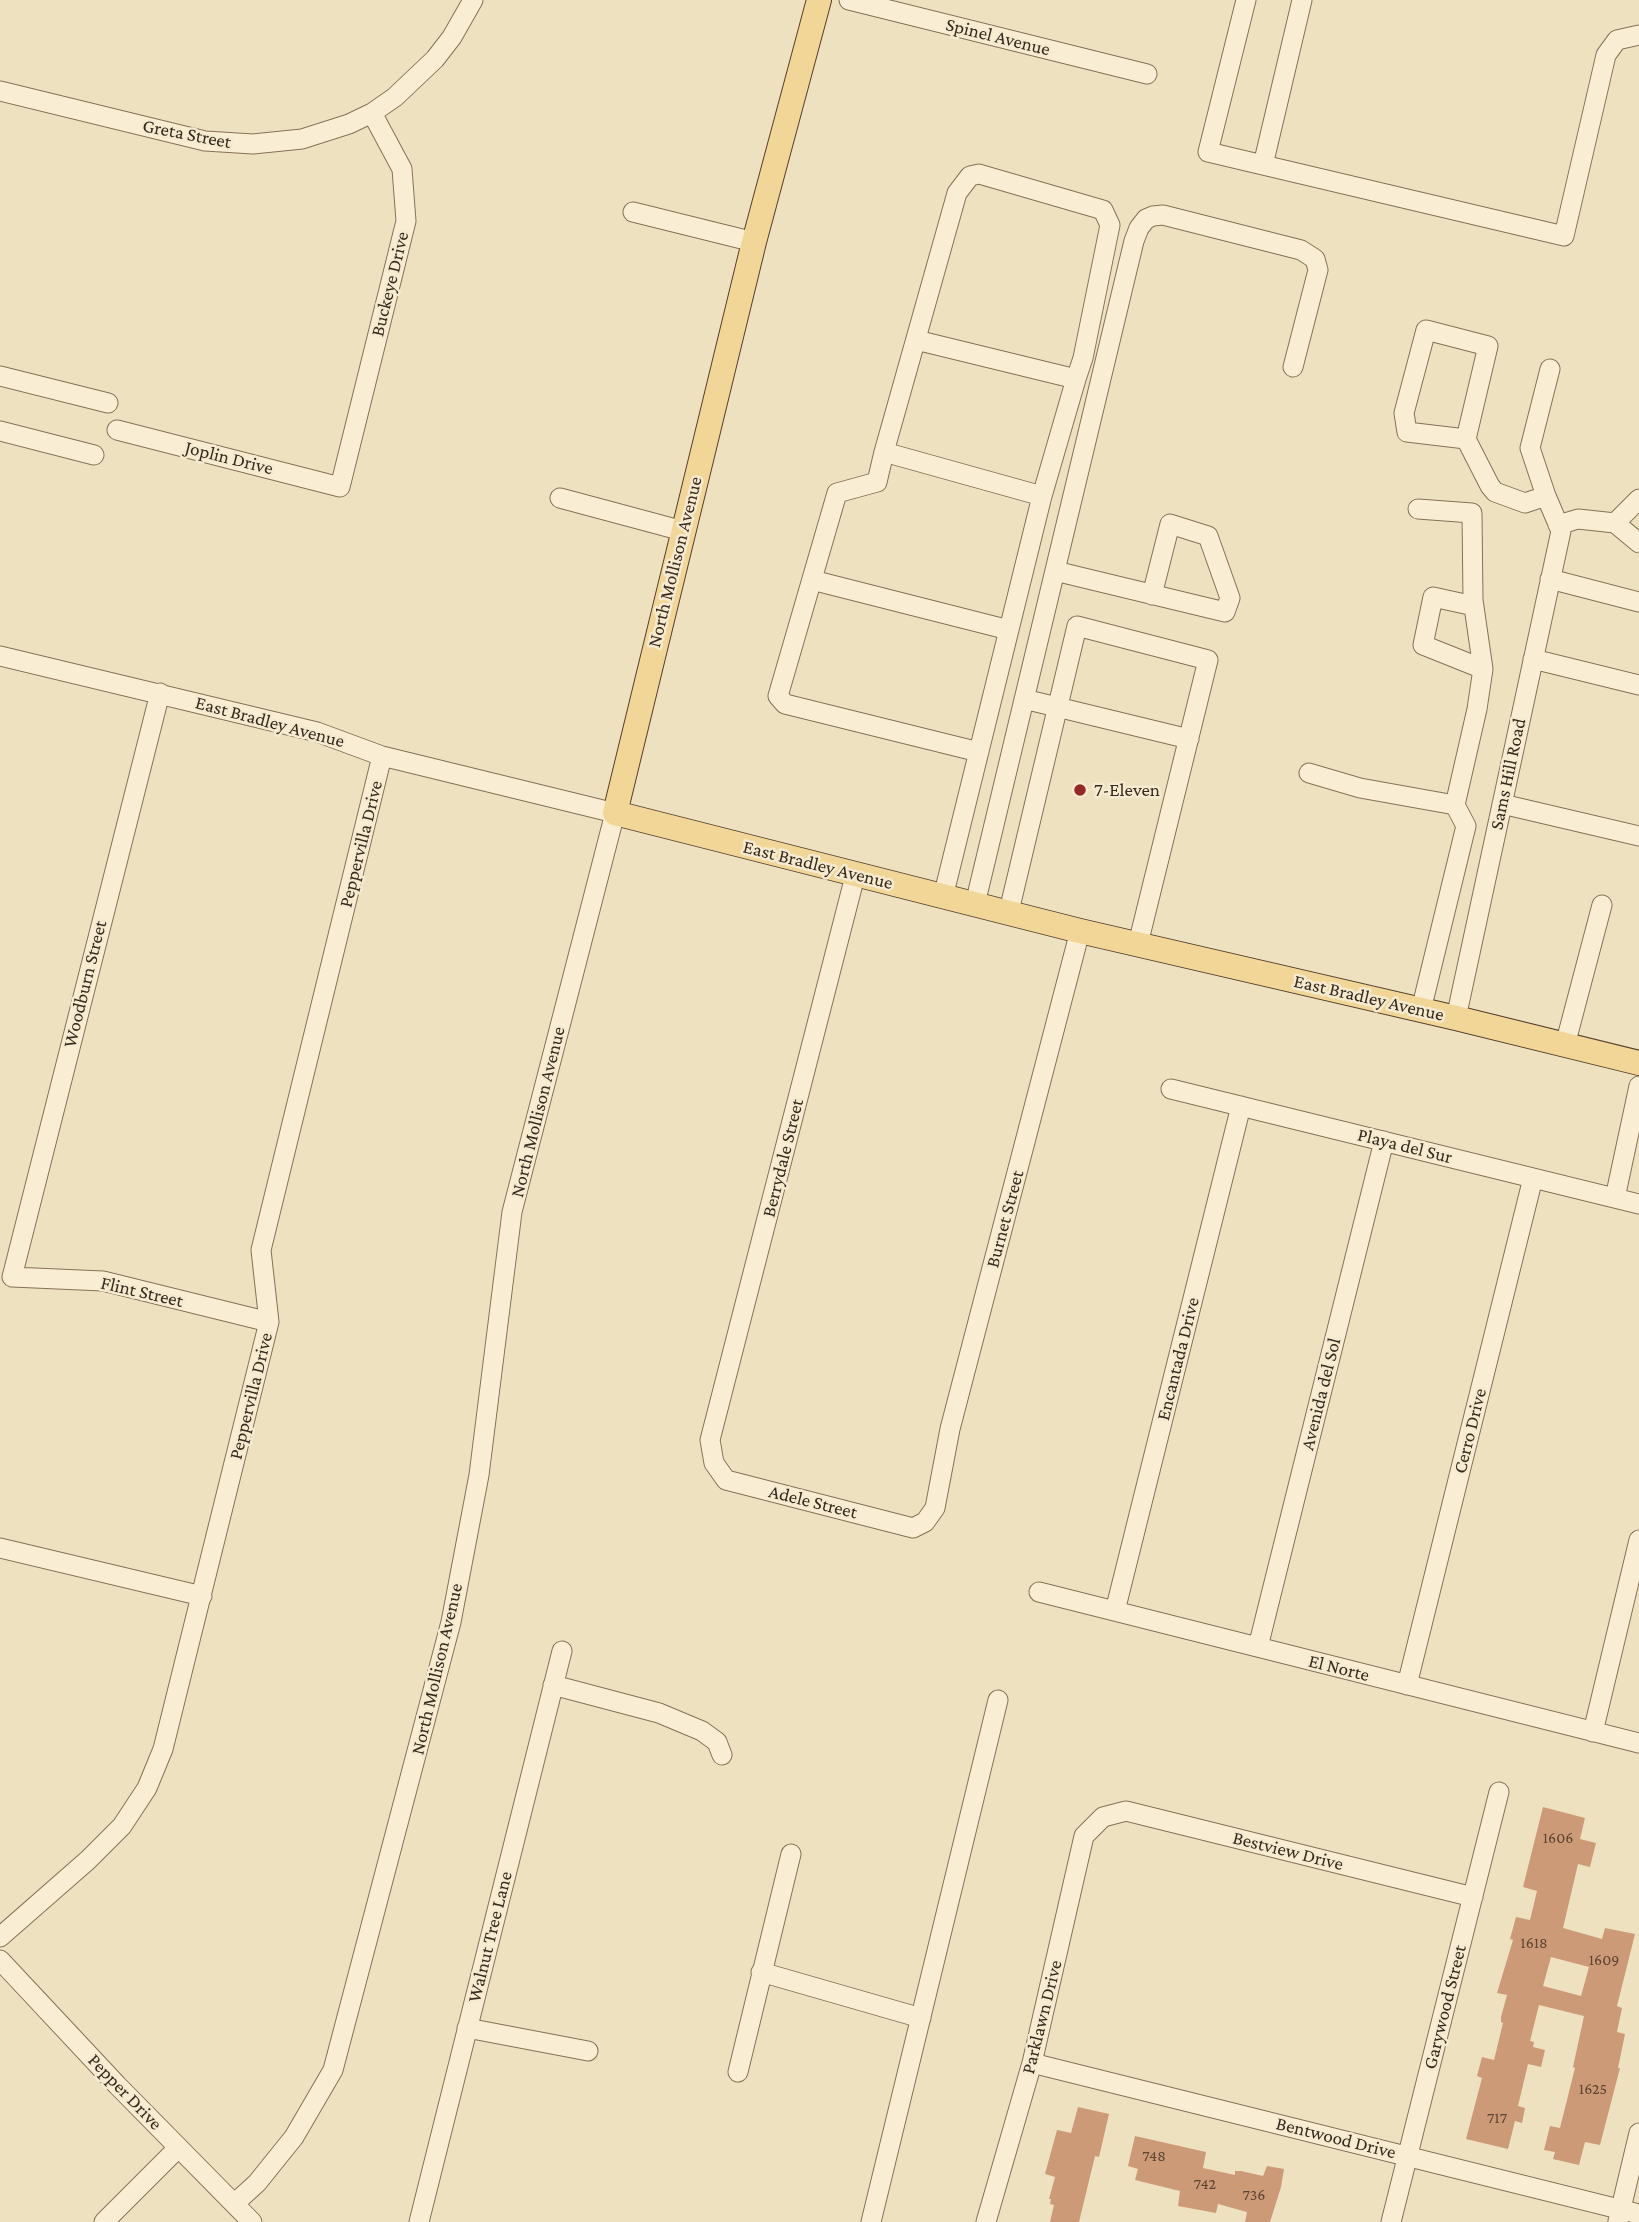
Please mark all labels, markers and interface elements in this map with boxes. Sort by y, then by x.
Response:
street label: Spinel Avenue [943,13,1053,61]
street label: Greta Street [141,114,233,154]
street label: Buckeye Drive [366,229,414,339]
street label: Joplin Drive [183,436,275,480]
street label: North Mollison Avenue [643,474,707,650]
street label: East Bradley Avenue [193,691,347,753]
street label: Sams Hill Road [1485,716,1531,832]
street label: Peppervilla Drive [334,778,388,910]
place label: 7-Eleven [1094,779,1160,801]
marker: 7-Eleven [1072,782,1088,798]
street label: East Bradley Avenue [741,835,895,895]
street label: Woodburn Street [58,918,112,1050]
street label: East Bradley Avenue [1292,970,1446,1026]
street label: North Mollison Avenue [506,1024,570,1200]
street label: Berrydale Street [757,1096,809,1220]
street label: Playa del Sur [1355,1123,1455,1169]
street label: Burnet Street [981,1168,1029,1270]
street label: Flint Street [99,1271,185,1313]
street label: Encantada Drive [1152,1295,1204,1423]
street label: Peppervilla Drive [224,1330,278,1462]
street label: Avenida del Sol [1296,1335,1346,1453]
street label: Cerro Drive [1448,1386,1492,1476]
street label: Adele Street [766,1480,860,1524]
street label: North Mollison Avenue [406,1581,468,1757]
street label: El Norte [1306,1649,1372,1687]
street label: Bestview Drive [1230,1826,1346,1876]
house number: 1606 [1543,1828,1573,1848]
street label: Walnut Tree Lane [463,1869,517,2005]
house number: 1618 [1520,1933,1548,1953]
street label: Garywood Street [1419,1942,1471,2072]
house number: 1609 [1589,1950,1619,1970]
street label: Parklawn Drive [1017,1958,1067,2076]
street label: Pepper Drive [83,2049,167,2135]
house number: 1625 [1579,2079,1607,2099]
house number: 717 [1487,2108,1507,2128]
street label: Bentwood Drive [1274,2112,1398,2164]
house number: 748 [1142,2146,1166,2166]
house number: 742 [1194,2174,1216,2194]
house number: 736 [1243,2185,1265,2205]

